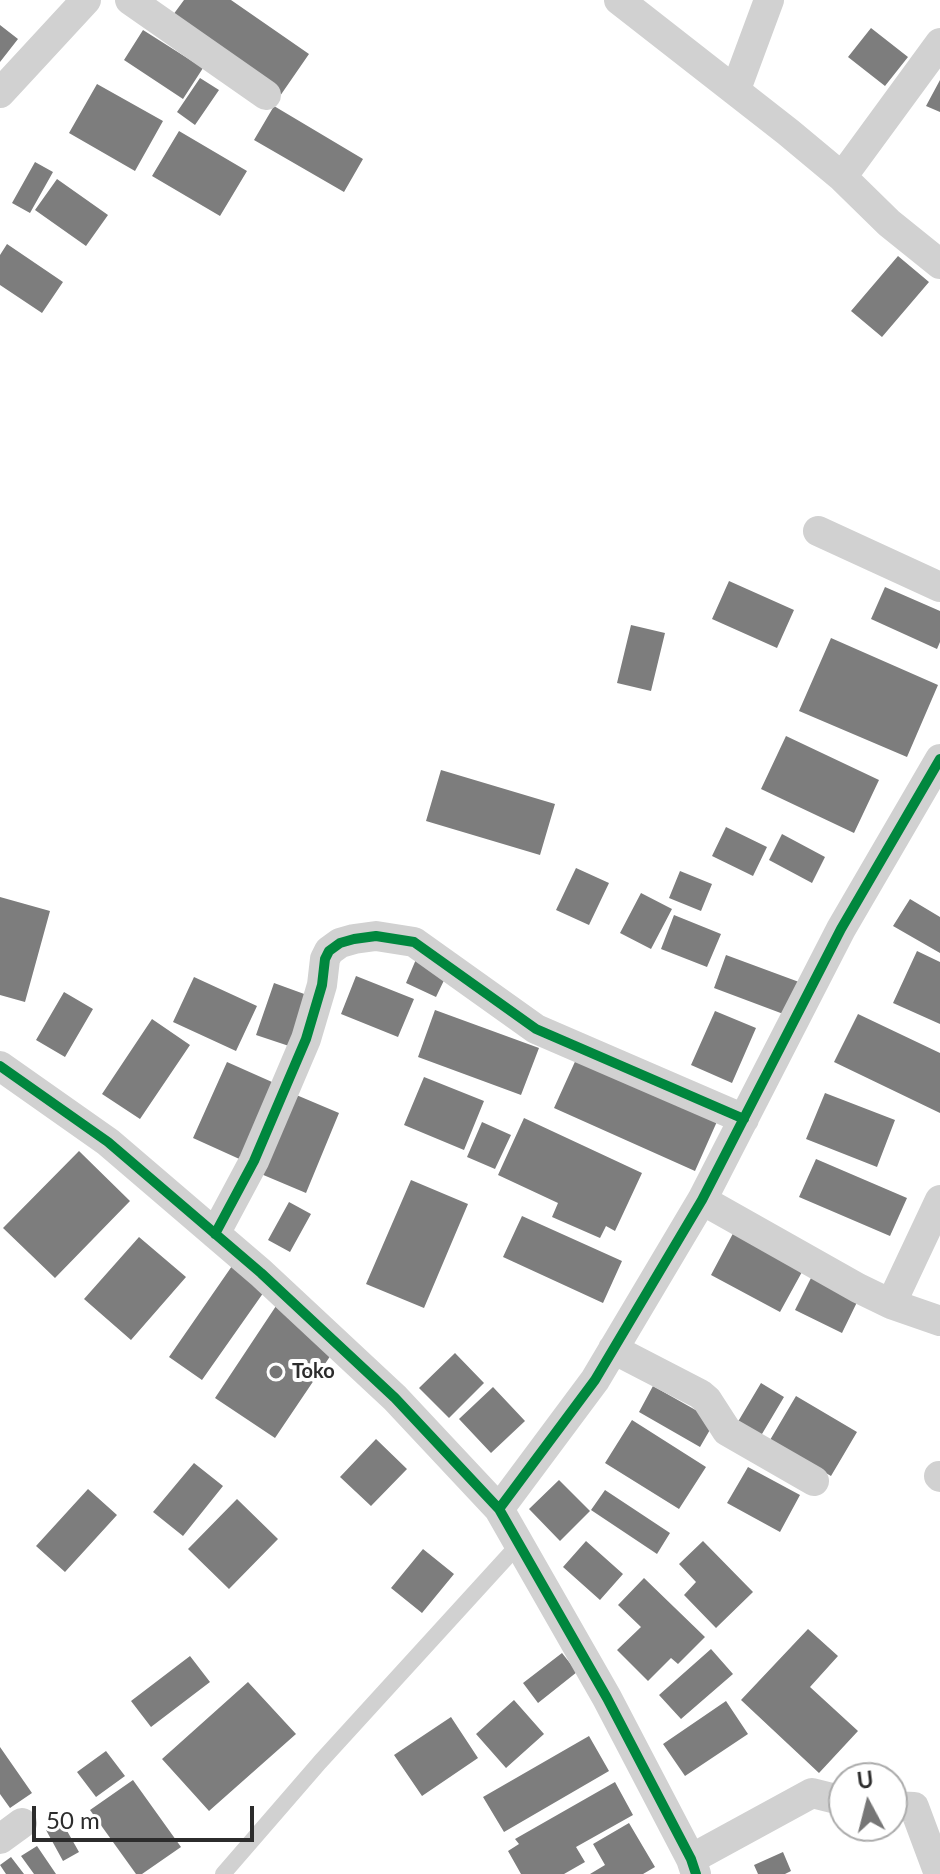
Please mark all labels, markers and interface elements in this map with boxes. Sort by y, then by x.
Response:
place label: Toko [292,1360,335,1384]
marker: Toko [267,1363,285,1381]
north arrow [828,1762,908,1842]
text: U [856,1765,875,1794]
scale bar [36,1790,258,1840]
text: 50 m [46,1805,100,1834]

